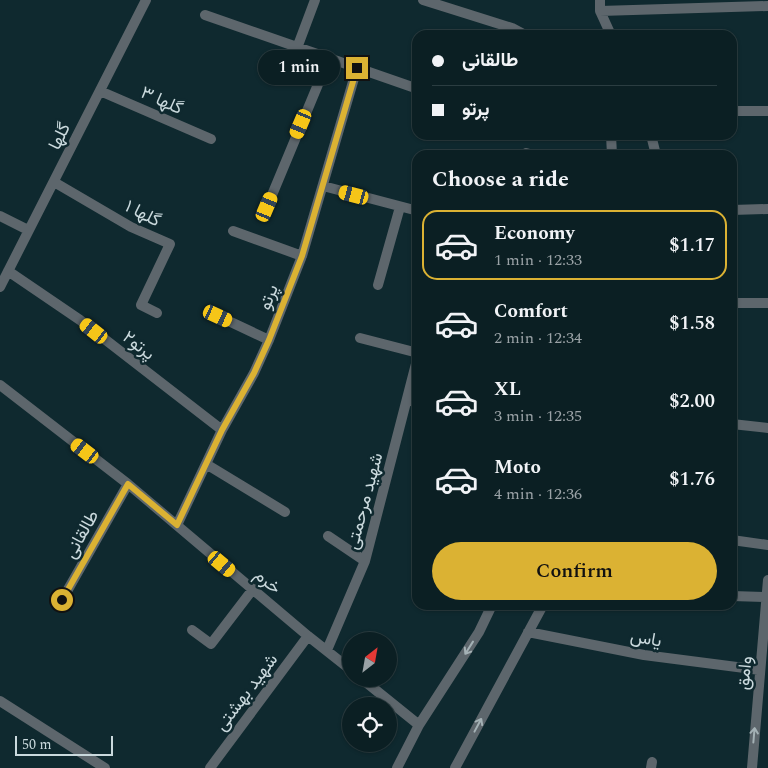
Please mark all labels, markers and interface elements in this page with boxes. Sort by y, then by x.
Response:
text: طالقانی [462,46,518,75]
callout: 1 min [257,50,340,86]
text: 1 min [278,55,320,79]
route end [346,57,368,79]
street label: گلها ۳ [136,79,187,122]
text: پرتو [462,95,490,124]
car [288,107,313,141]
street label: گلها [41,118,78,154]
text: Choose a ride [432,163,569,196]
car [337,184,370,206]
car [254,190,279,224]
street label: گلها ۱ [120,193,165,234]
text: Economy [494,219,575,248]
icon: car [434,223,479,268]
text: $1.17 [669,231,715,260]
text: 1 min · 12:33 [494,248,582,272]
street label: پرتو [251,280,286,314]
text: Comfort [494,297,568,326]
icon: car [434,301,479,346]
car [201,303,234,329]
text: $1.58 [669,309,715,338]
car [77,316,110,346]
street label: پرتو۲ [117,324,161,367]
text: 2 min · 12:34 [494,326,582,350]
text: XL [494,375,521,404]
icon: car [434,379,479,424]
text: $2.00 [669,387,715,416]
text: 3 min · 12:35 [494,404,582,428]
car [68,436,101,466]
street label: شهید مرحمتی [339,450,390,553]
text: Moto [494,453,541,482]
icon: car [434,457,479,502]
text: $1.76 [669,465,715,494]
text: 4 min · 12:36 [494,482,582,506]
street label: طالقانی [57,505,106,564]
button: Confirm [432,542,717,600]
car [205,549,238,579]
street label: خرم [248,562,287,601]
route start [51,589,73,611]
street label: یاس [628,622,664,655]
north arrow [342,632,398,688]
map controls [342,632,397,752]
one-way arrow [464,640,474,654]
street label: شهید بهشتی [208,648,285,737]
street label: وامق [730,655,759,691]
button: locate [342,697,397,752]
one-way arrow [474,718,483,733]
one-way arrow [750,727,759,743]
scale bar [15,733,112,756]
text: 50 m [22,734,52,755]

